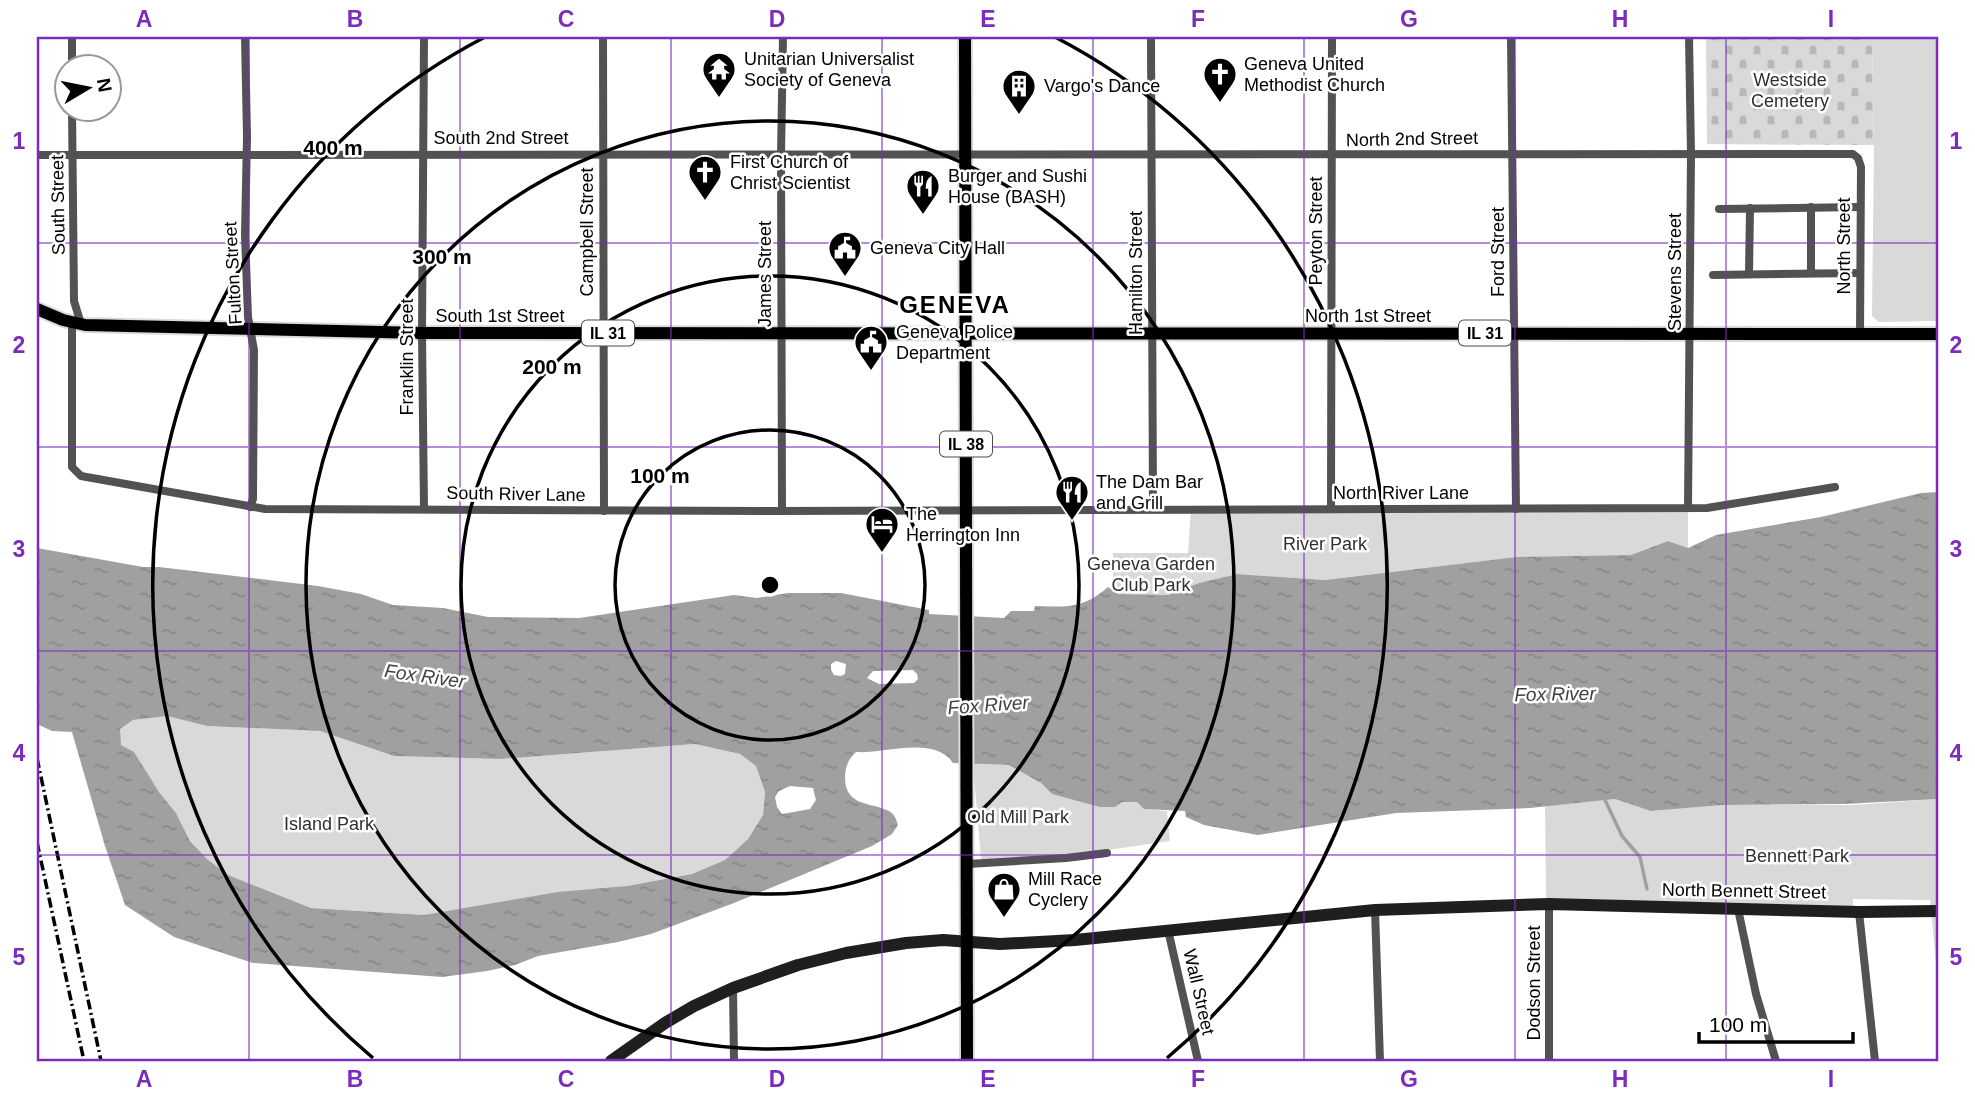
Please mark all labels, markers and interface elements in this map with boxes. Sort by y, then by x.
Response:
text: A [136,6,152,32]
text: B [347,6,363,32]
text: C [558,6,574,32]
text: D [769,6,785,32]
text: E [980,6,996,32]
text: F [1191,6,1205,32]
text: G [1400,6,1418,32]
text: H [1612,6,1628,32]
text: I [1828,6,1834,32]
place label: Unitarian Universalist Society of Geneva [744,49,914,90]
temple icon: Unitarian Universalist Society of Geneva [700,50,738,99]
north arrow [52,52,122,122]
place label: Geneva United Methodist Church [1244,54,1385,95]
church icon: Geneva United Methodist Church [1201,55,1239,104]
building icon: Vargo's Dance [1000,67,1038,116]
park label: Westside Cemetery [1751,70,1829,111]
place label: Vargo's Dance [1044,76,1160,96]
text: N [93,77,116,94]
text: 1 [13,128,26,154]
street label: South 2nd Street [433,128,569,148]
street label: North 2nd Street [1346,128,1478,150]
text: 1 [1950,128,1963,154]
text: 400 m [303,136,363,159]
place label: First Church of Christ Scientist [730,152,850,193]
church icon: First Church of Christ Scientist [686,153,724,202]
street label: South Street [47,155,69,255]
place label: Burger and Sushi House (BASH) [948,166,1087,207]
street label: Campbell Street [577,167,597,297]
restaurant icon: Burger and Sushi House (BASH) [904,167,942,216]
street label: Peyton Street [1306,176,1326,286]
street label: North Street [1834,197,1854,295]
street label: Ford Street [1488,207,1508,297]
street label: Hamilton Street [1126,211,1146,335]
street label: Stevens Street [1665,213,1685,331]
street label: Fulton Street [220,221,246,325]
street label: James Street [755,221,775,327]
public building icon: Geneva City Hall [826,229,864,278]
place label: Geneva City Hall [870,238,1005,258]
text: 300 m [412,245,472,268]
district label: GENEVA [899,291,1011,318]
street label: Franklin Street [397,298,417,416]
street label: South 1st Street [435,306,565,326]
street label: North 1st Street [1305,306,1431,326]
road number: IL 31 [582,320,634,346]
road number: IL 31 [1459,320,1511,346]
place label: Geneva Police Department [896,322,1013,363]
public building icon: Geneva Police Department [852,323,890,372]
text: 2 [13,332,25,358]
text: 2 [1950,332,1962,358]
text: 200 m [522,355,582,378]
road number: IL 38 [940,432,992,457]
text: 100 m [630,464,690,487]
place label: The Dam Bar and Grill [1096,472,1203,513]
restaurant icon: The Dam Bar and Grill [1053,473,1091,522]
street label: South River Lane [446,483,586,505]
street label: North River Lane [1333,483,1469,503]
place label: The Herrington Inn [906,504,1020,545]
hotel icon: The Herrington Inn [863,505,901,554]
park label: River Park [1283,534,1368,554]
text: 3 [13,536,25,562]
text: 3 [1950,536,1962,562]
park label: Geneva Garden Club Park [1087,554,1215,595]
centre of rings [758,573,782,597]
water label: Fox River [383,660,467,692]
water label: Fox River [1514,683,1596,705]
water label: Fox River [947,692,1030,718]
text: 4 [13,740,26,766]
text: 4 [1950,740,1963,766]
park label: Old Mill Park [967,807,1070,827]
park label: Island Park [284,814,375,834]
park label: Bennett Park [1745,846,1850,866]
place label: Mill Race Cyclery [1028,869,1102,910]
shop icon: Mill Race Cyclery [985,870,1023,919]
street label: North Bennett Street [1662,880,1826,902]
street label: Dodson Street [1524,925,1544,1041]
text: 5 [13,944,26,970]
text: 5 [1950,944,1963,970]
street label: Wall Street [1179,947,1219,1037]
scale bar [1699,1000,1853,1044]
text: 100 m [1709,1013,1767,1036]
text: A [136,1066,152,1092]
text: B [347,1066,363,1092]
text: C [558,1066,574,1092]
text: D [769,1066,785,1092]
text: E [980,1066,996,1092]
text: F [1191,1066,1205,1092]
text: G [1400,1066,1418,1092]
text: H [1612,1066,1628,1092]
text: I [1828,1066,1834,1092]

